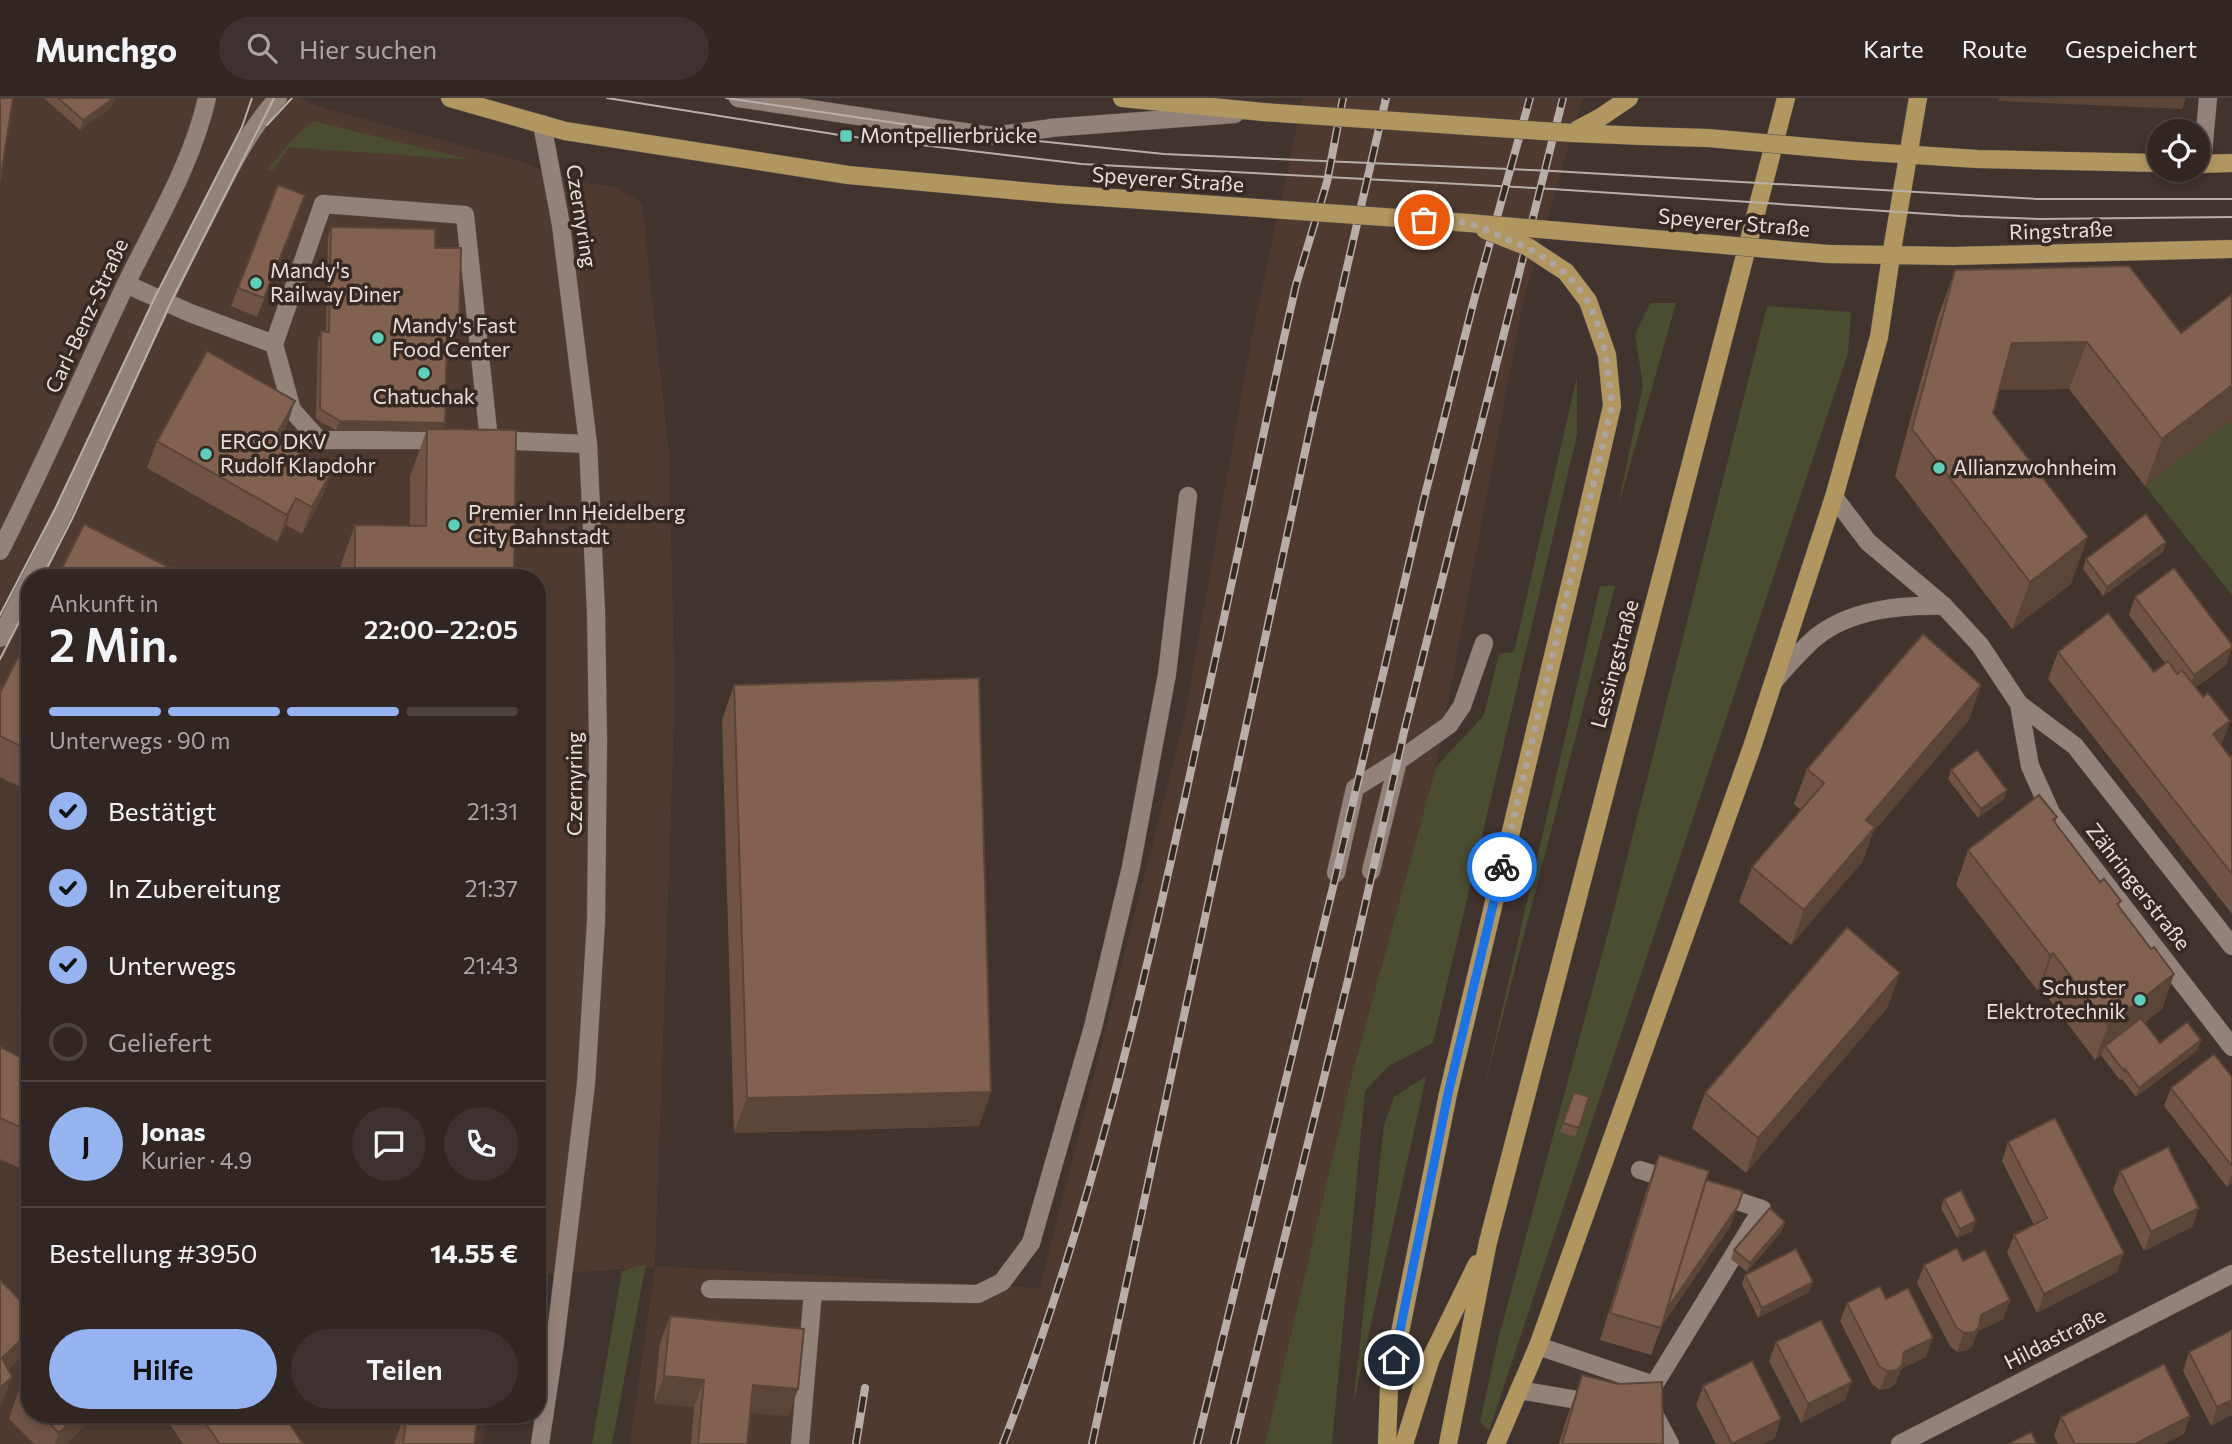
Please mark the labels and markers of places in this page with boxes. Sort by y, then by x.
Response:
place label: Montpellierbrücke [860,122,1037,147]
marker: Montpellierbrücke [838,128,854,144]
pin [1394,190,1454,250]
place label: Mandy's Railway Diner [270,257,400,306]
marker: Mandy's Railway Diner [248,275,264,291]
place label: Mandy's Fast Food Center [392,312,516,361]
marker: Mandy's Fast Food Center [370,330,386,346]
marker: Chatuchak [416,365,432,381]
place label: Chatuchak [373,383,475,408]
place label: ERGO DKV Rudolf Klapdohr [220,428,376,477]
marker: ERGO DKV Rudolf Klapdohr [198,446,214,462]
place label: Allianzwohnheim [1953,454,2117,479]
marker: Allianzwohnheim [1931,460,1947,476]
place label: Premier Inn Heidelberg City Bahnstadt [468,499,685,548]
marker: Premier Inn Heidelberg City Bahnstadt [446,517,462,533]
place label: Schuster Elektrotechnik [1986,974,2126,1023]
marker: Schuster Elektrotechnik [2132,992,2148,1008]
pin [1364,1330,1424,1390]

